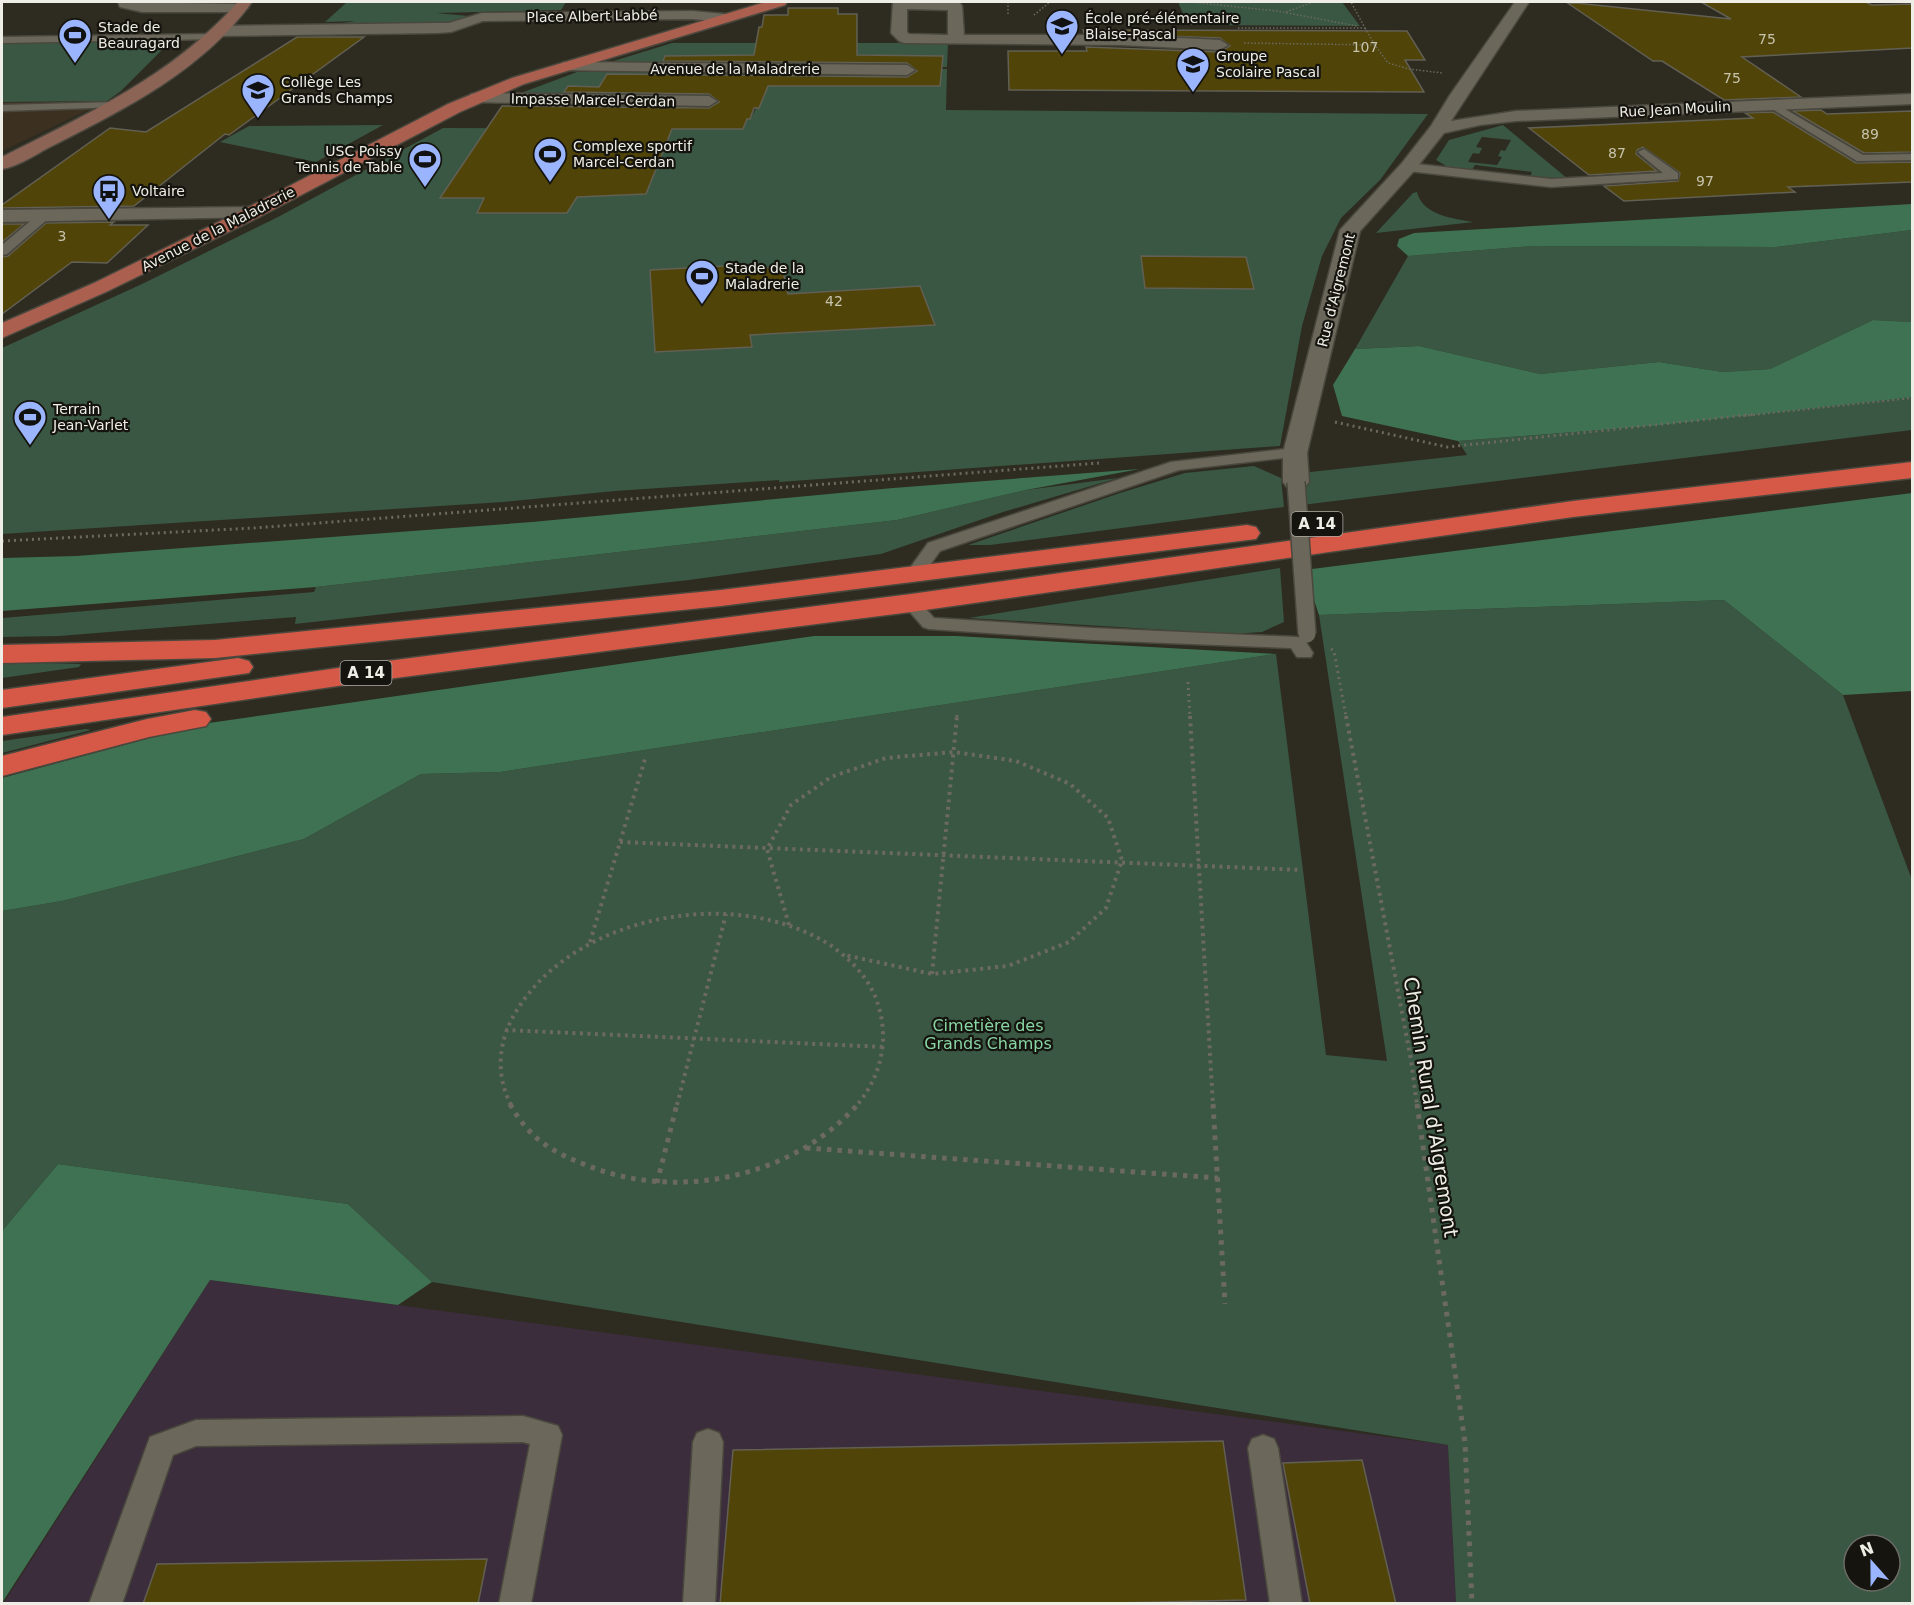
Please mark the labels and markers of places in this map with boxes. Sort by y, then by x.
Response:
school or university icon: École pré-élémentaire Blaise-Pascal [1044,8,1080,55]
place label: École pré-élémentaire Blaise-Pascal [1085,10,1239,42]
sports icon: Stade de Beauragard [57,17,93,64]
place label: Stade de Beauragard [98,19,180,51]
school or university icon: Groupe Scolaire Pascal [1175,46,1211,93]
place label: Groupe Scolaire Pascal [1216,48,1320,80]
school or university icon: Collège Les Grands Champs [240,72,276,119]
place label: Collège Les Grands Champs [281,74,393,106]
sports icon: Complexe sportif Marcel-Cerdan [532,136,568,183]
place label: Complexe sportif Marcel-Cerdan [573,138,693,170]
sports icon: USC Poissy Tennis de Table [407,141,443,188]
place label: USC Poissy Tennis de Table [295,143,402,175]
bus stop icon: Voltaire [91,173,127,220]
place label: Voltaire [132,183,185,199]
sports icon: Stade de la Maladrerie [684,258,720,305]
place label: Stade de la Maladrerie [725,260,804,292]
sports icon: Terrain Jean-Varlet [12,399,48,446]
place label: Terrain Jean-Varlet [52,401,129,433]

